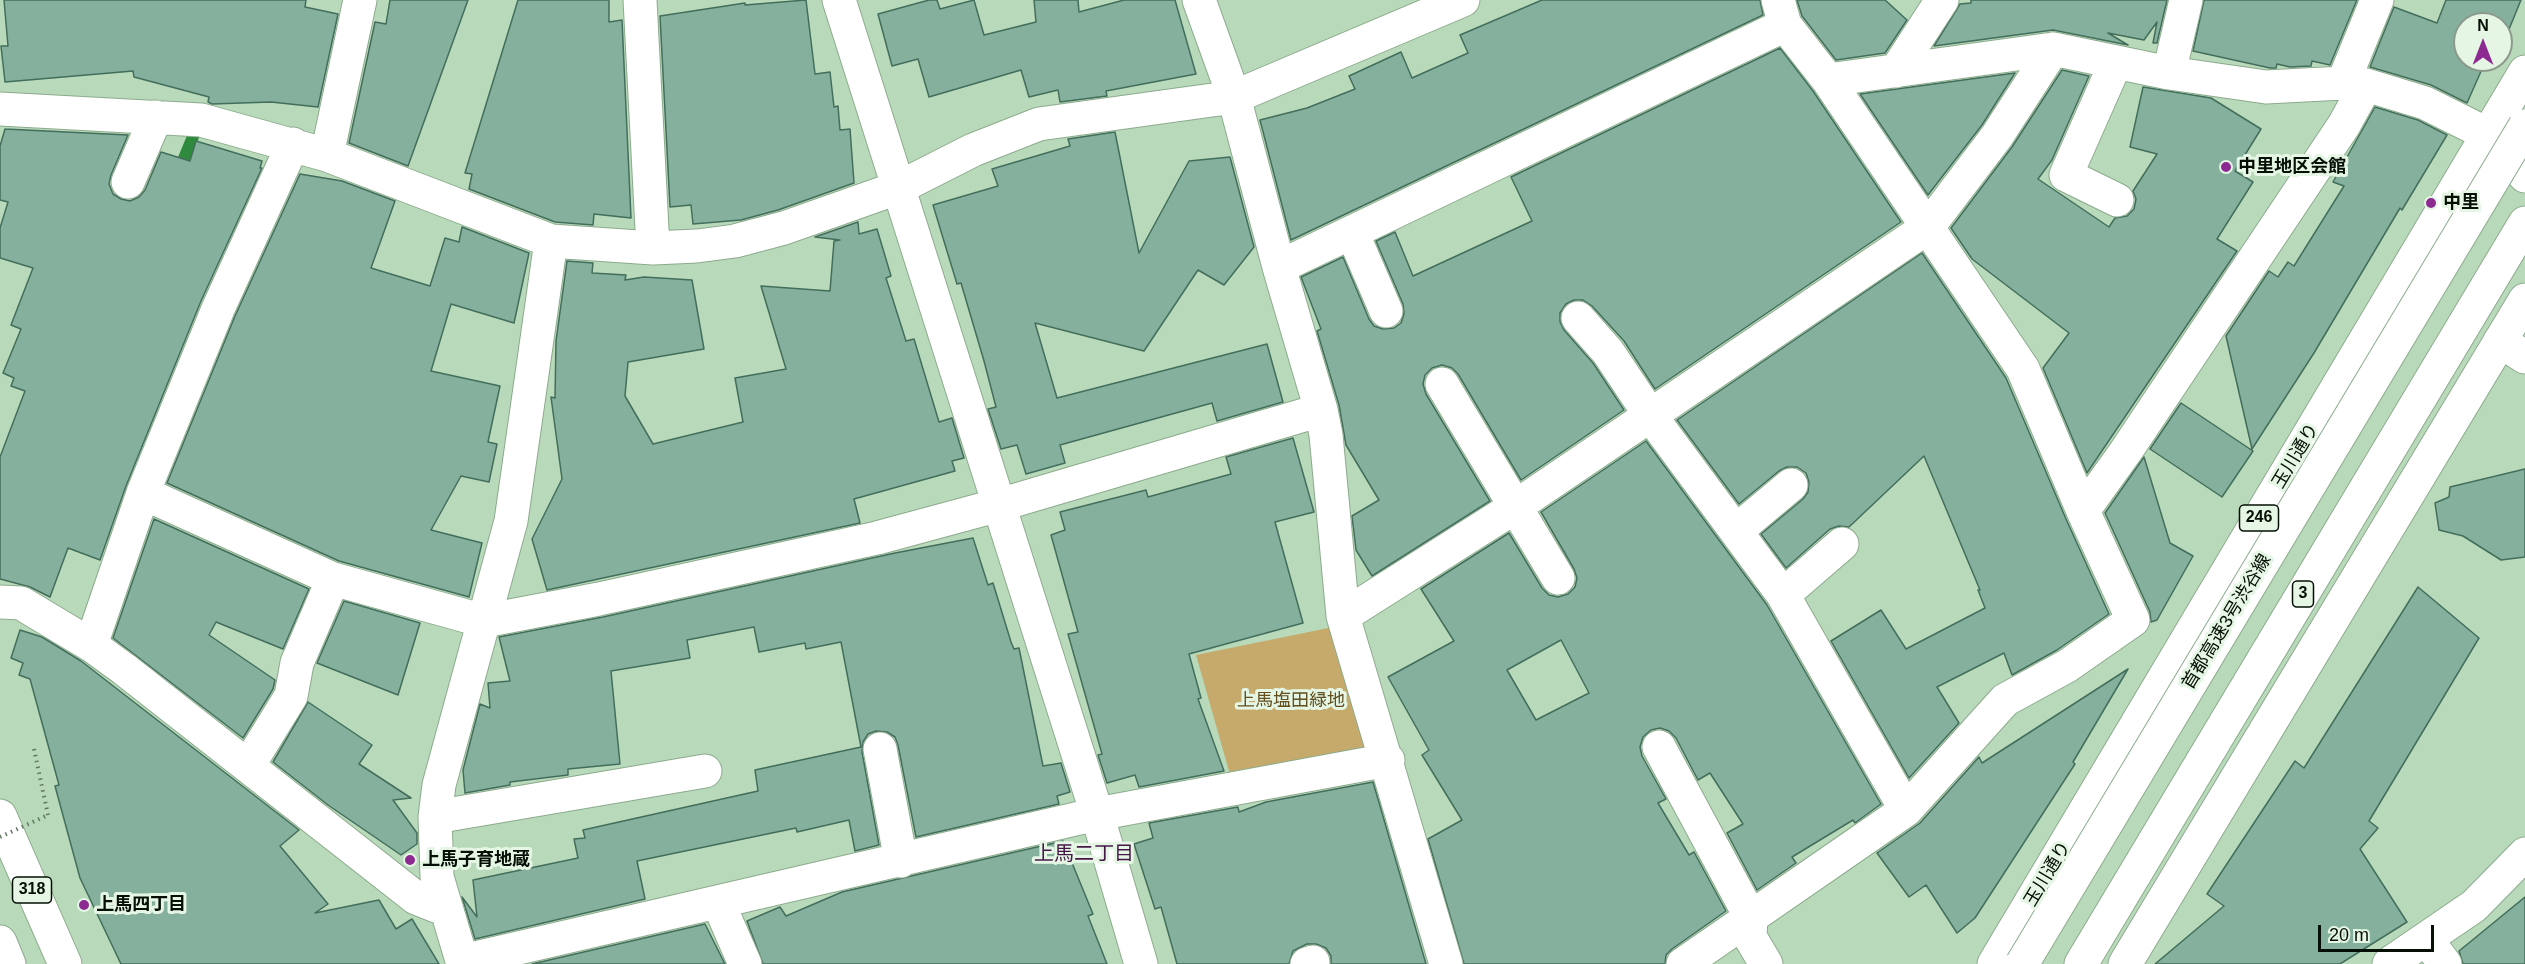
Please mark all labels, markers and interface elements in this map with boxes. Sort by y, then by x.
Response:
north arrow [2453,12,2513,72]
text: N [2477,17,2489,34]
place label: 中里地区会館 [2238,156,2346,178]
marker: 中里地区会館 [2219,160,2233,174]
place label: 中里 [2443,192,2479,214]
marker: 中里 [2424,196,2438,210]
street label: 玉川通り [2268,420,2324,492]
road number: 246 [2240,505,2278,531]
street label: 首都高速3号渋谷線 [2178,550,2276,694]
road number: 3 [2292,581,2314,607]
park label: 上馬塩田緑地 [1237,690,1345,712]
street label: 玉川通り [2020,838,2076,910]
district label: 上馬二丁目 [1034,842,1134,866]
place label: 上馬子育地蔵 [422,849,530,871]
marker: 上馬子育地蔵 [403,853,417,867]
road number: 318 [12,877,51,903]
place label: 上馬四丁目 [96,894,186,916]
marker: 上馬四丁目 [77,898,91,912]
scale bar [2321,913,2436,951]
text: 20 m [2329,925,2369,945]

